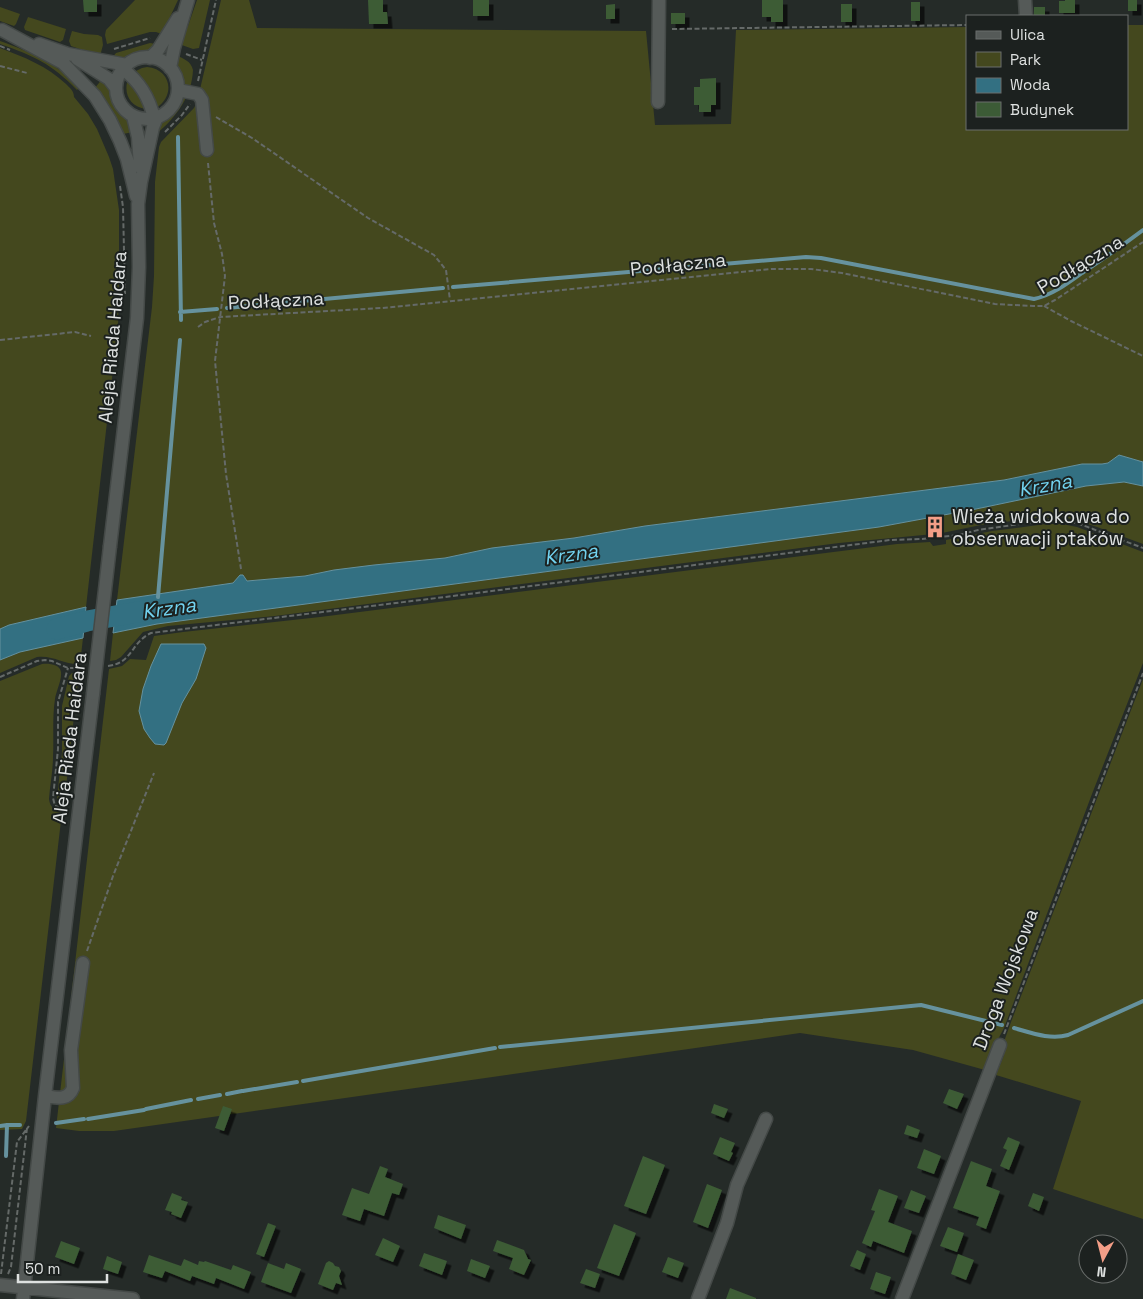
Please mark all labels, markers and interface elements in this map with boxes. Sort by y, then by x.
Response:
legend [966,15,1128,130]
text: Ulica [1010,25,1045,44]
text: Park [1010,50,1041,69]
text: Woda [1010,75,1051,94]
text: Budynek [1010,100,1074,119]
street label: Podłączna [1033,229,1128,300]
street label: Podłączna [629,247,727,282]
street label: Aleja Riada Haidara [93,250,132,424]
street label: Podłączna [227,285,325,316]
water label: Krzna [1016,467,1074,502]
place label: Wieża widokowa do obserwacji ptaków [952,504,1130,551]
building icon: Wieża widokowa do obserwacji ptaków [922,514,948,540]
water label: Krzna [542,537,600,571]
water label: Krzna [140,591,198,625]
street label: Aleja Riada Haidara [47,651,92,825]
street label: Droga Wojskowa [967,905,1044,1053]
north arrow [1078,1234,1128,1284]
scale bar [18,1252,106,1284]
text: 50 m [25,1259,60,1278]
text: N [1096,1262,1107,1281]

